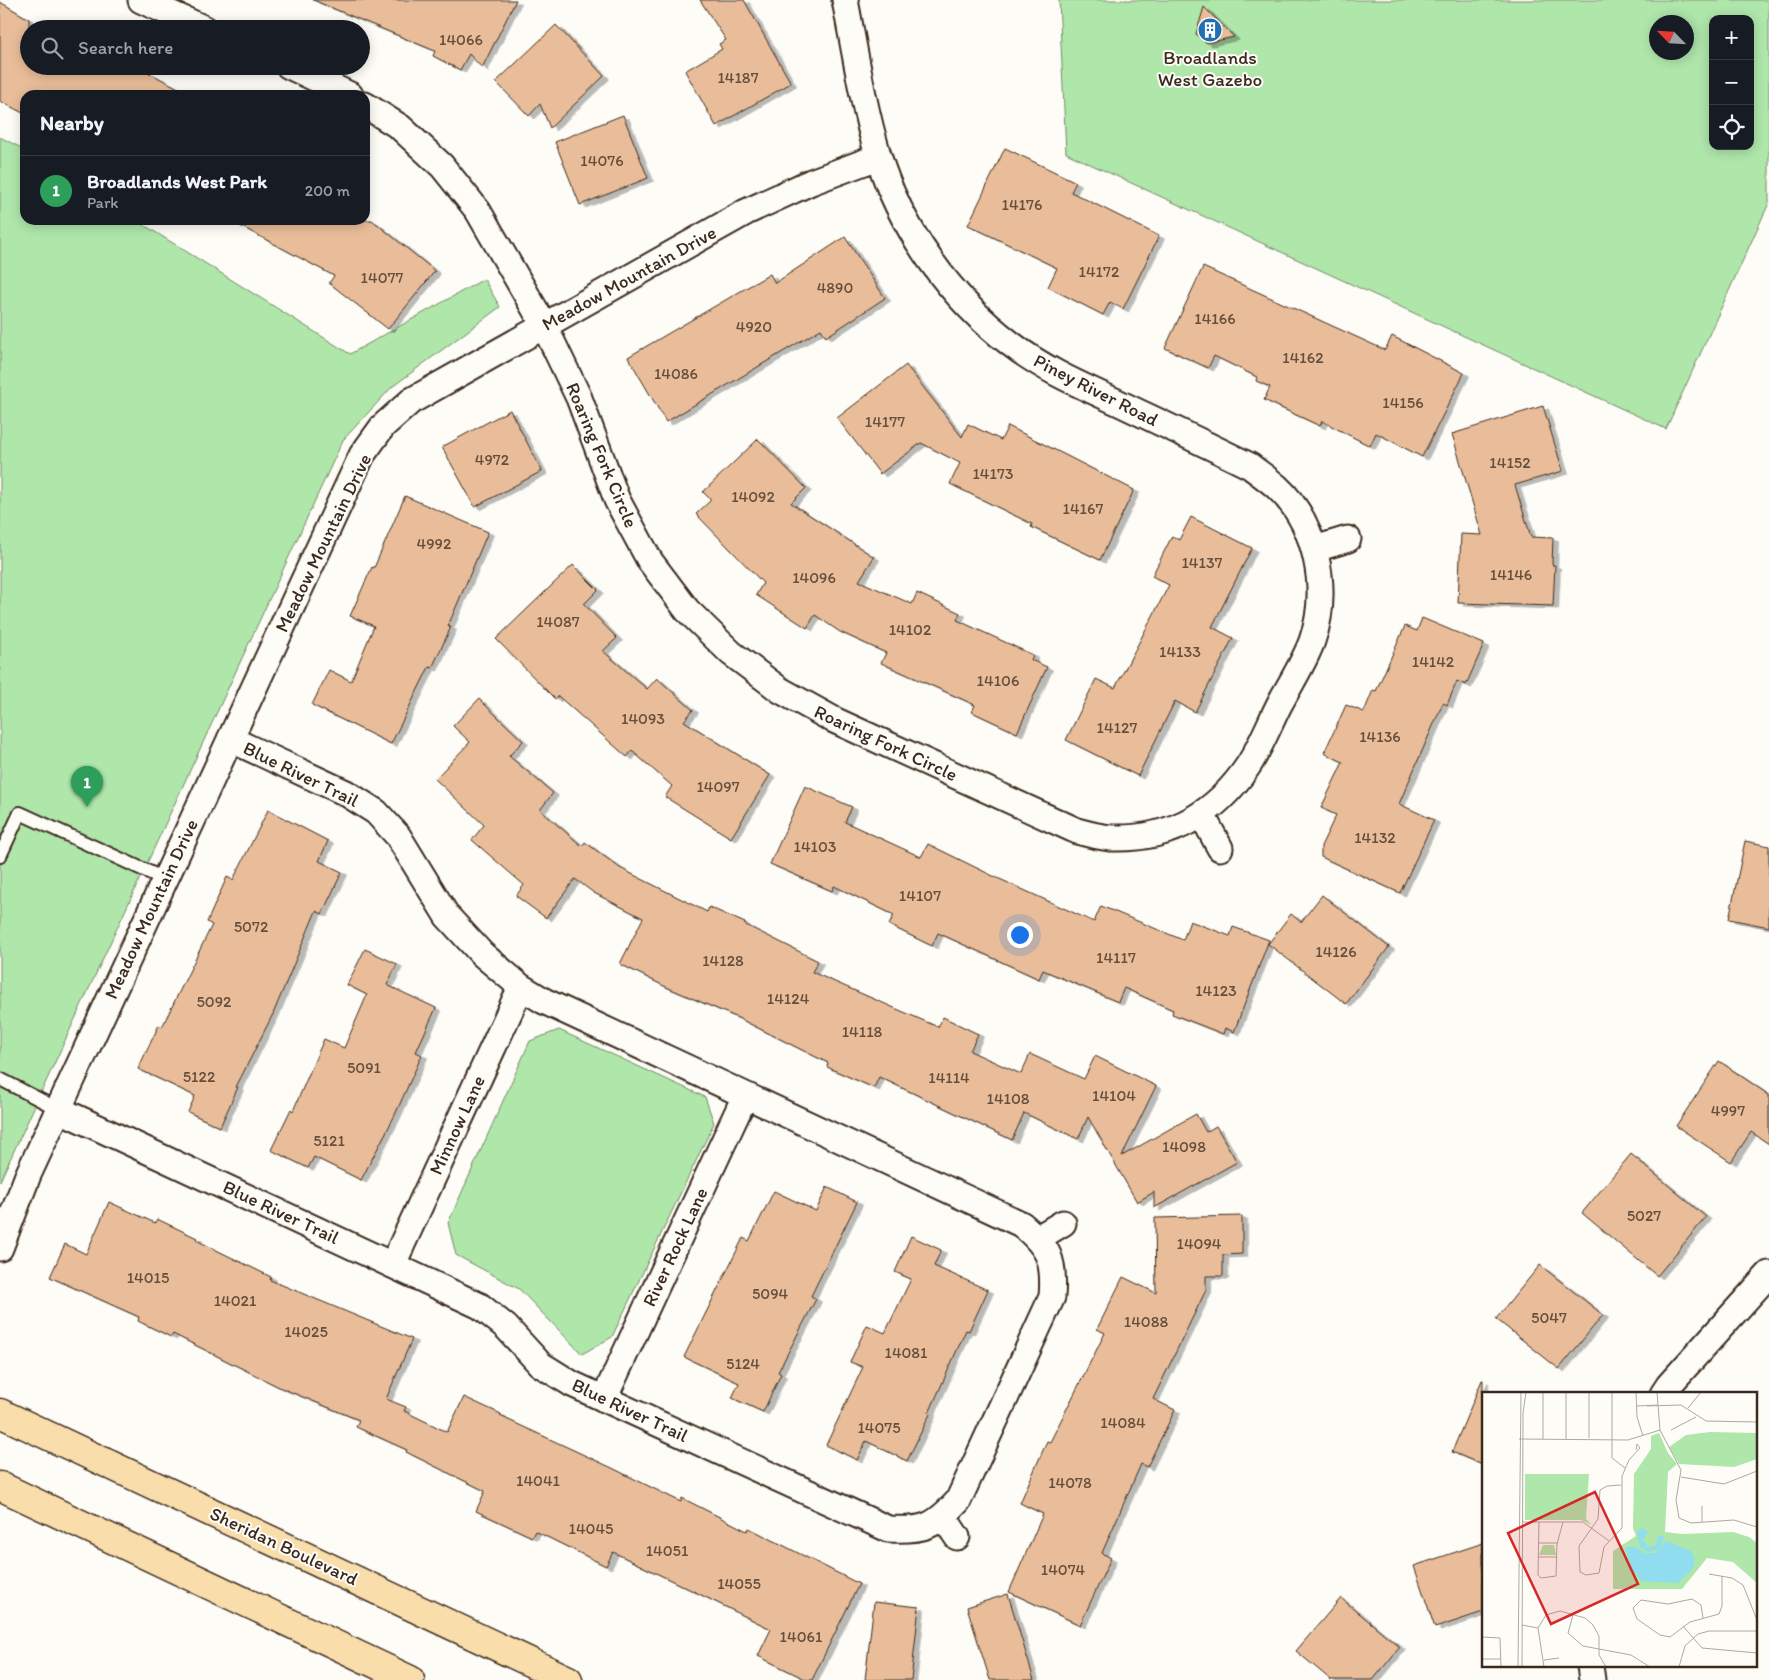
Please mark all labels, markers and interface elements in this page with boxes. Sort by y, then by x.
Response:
north arrow [1649,15,1694,60]
map controls [1709,15,1754,150]
button: + [1709,15,1754,60]
building icon: Broadlands West Gazebo [1197,17,1223,43]
search box [20,20,370,75]
house number: 14066 [439,30,483,49]
icon: search [38,34,66,62]
text: Search here [78,36,173,59]
place label: Broadlands West Gazebo [1158,46,1262,91]
button: − [1709,60,1754,105]
house number: 14187 [717,68,759,87]
button: locate [1709,105,1754,150]
text: Nearby [40,110,104,135]
house number: 14076 [580,151,624,170]
text: Broadlands West Park [87,170,267,193]
text: 1 [52,181,60,200]
text: 200 m [305,181,350,200]
text: Park [87,193,118,212]
house number: 14176 [1002,195,1042,214]
street label: Meadow Mountain Drive [538,220,720,336]
house number: 14172 [1079,262,1120,281]
house number: 14077 [361,268,403,287]
house number: 4890 [817,278,853,297]
house number: 14166 [1194,309,1236,328]
house number: 4920 [736,317,772,336]
house number: 14162 [1282,348,1324,367]
street label: Piney River Road [1030,349,1162,431]
house number: 14086 [654,364,698,383]
street label: Roaring Fork Circle [561,379,643,531]
house number: 14156 [1382,393,1424,412]
house number: 14177 [865,412,905,431]
street label: Meadow Mountain Drive [270,450,376,636]
house number: 4972 [475,450,510,469]
house number: 14152 [1489,453,1531,472]
house number: 14173 [972,464,1014,483]
house number: 14092 [731,487,775,506]
house number: 14167 [1063,499,1103,518]
house number: 4992 [417,534,452,553]
house number: 14137 [1181,553,1223,572]
house number: 14146 [1490,565,1532,584]
house number: 14096 [792,568,836,587]
house number: 14087 [536,612,580,631]
house number: 14102 [889,620,932,639]
house number: 14133 [1159,642,1201,661]
house number: 14142 [1412,652,1455,671]
house number: 14106 [977,671,1019,690]
street label: Roaring Fork Circle [811,700,961,786]
house number: 14093 [621,709,665,728]
house number: 14127 [1097,718,1137,737]
house number: 14136 [1359,727,1401,746]
street label: Blue River Trail [240,736,363,812]
pin: 1 [71,766,103,807]
house number: 14097 [696,777,740,796]
street label: Meadow Mountain Drive [99,815,203,1003]
house number: 14132 [1354,828,1396,847]
house number: 14103 [793,837,837,856]
house number: 14107 [899,886,941,905]
house number: 5072 [234,917,269,936]
your location [1007,922,1033,948]
house number: 14126 [1315,942,1357,961]
house number: 14117 [1096,948,1136,967]
house number: 14128 [702,951,744,970]
house number: 14123 [1195,981,1237,1000]
house number: 14124 [767,989,810,1008]
house number: 5092 [196,992,232,1011]
house number: 14118 [842,1022,883,1041]
house number: 5091 [347,1058,382,1077]
house number: 5122 [183,1067,216,1086]
house number: 14114 [928,1068,970,1087]
street label: Minnow Lane [424,1072,490,1178]
house number: 14104 [1092,1086,1136,1105]
house number: 14108 [986,1089,1030,1108]
house number: 4997 [1711,1101,1745,1120]
house number: 5121 [313,1131,345,1150]
house number: 14098 [1162,1137,1206,1156]
street label: Blue River Trail [219,1175,343,1249]
street label: River Rock Lane [637,1184,713,1310]
house number: 5027 [1627,1206,1661,1225]
house number: 14094 [1177,1234,1222,1253]
house number: 14015 [127,1268,169,1287]
house number: 5094 [752,1284,788,1303]
house number: 14021 [214,1291,257,1310]
house number: 5047 [1531,1308,1567,1327]
house number: 14088 [1124,1312,1168,1331]
house number: 14025 [284,1322,328,1341]
house number: 14081 [884,1343,928,1362]
house number: 5124 [726,1354,760,1373]
street label: Blue River Trail [568,1373,692,1447]
inset map [1482,1392,1756,1668]
house number: 14084 [1100,1413,1146,1432]
house number: 14075 [857,1418,901,1437]
house number: 14041 [516,1471,561,1490]
house number: 14078 [1048,1473,1092,1492]
street label: Sheridan Boulevard [206,1502,362,1590]
house number: 14045 [569,1519,613,1538]
house number: 14051 [646,1541,689,1560]
house number: 14074 [1041,1560,1086,1579]
house number: 14055 [717,1574,761,1593]
house number: 14061 [780,1627,823,1646]

